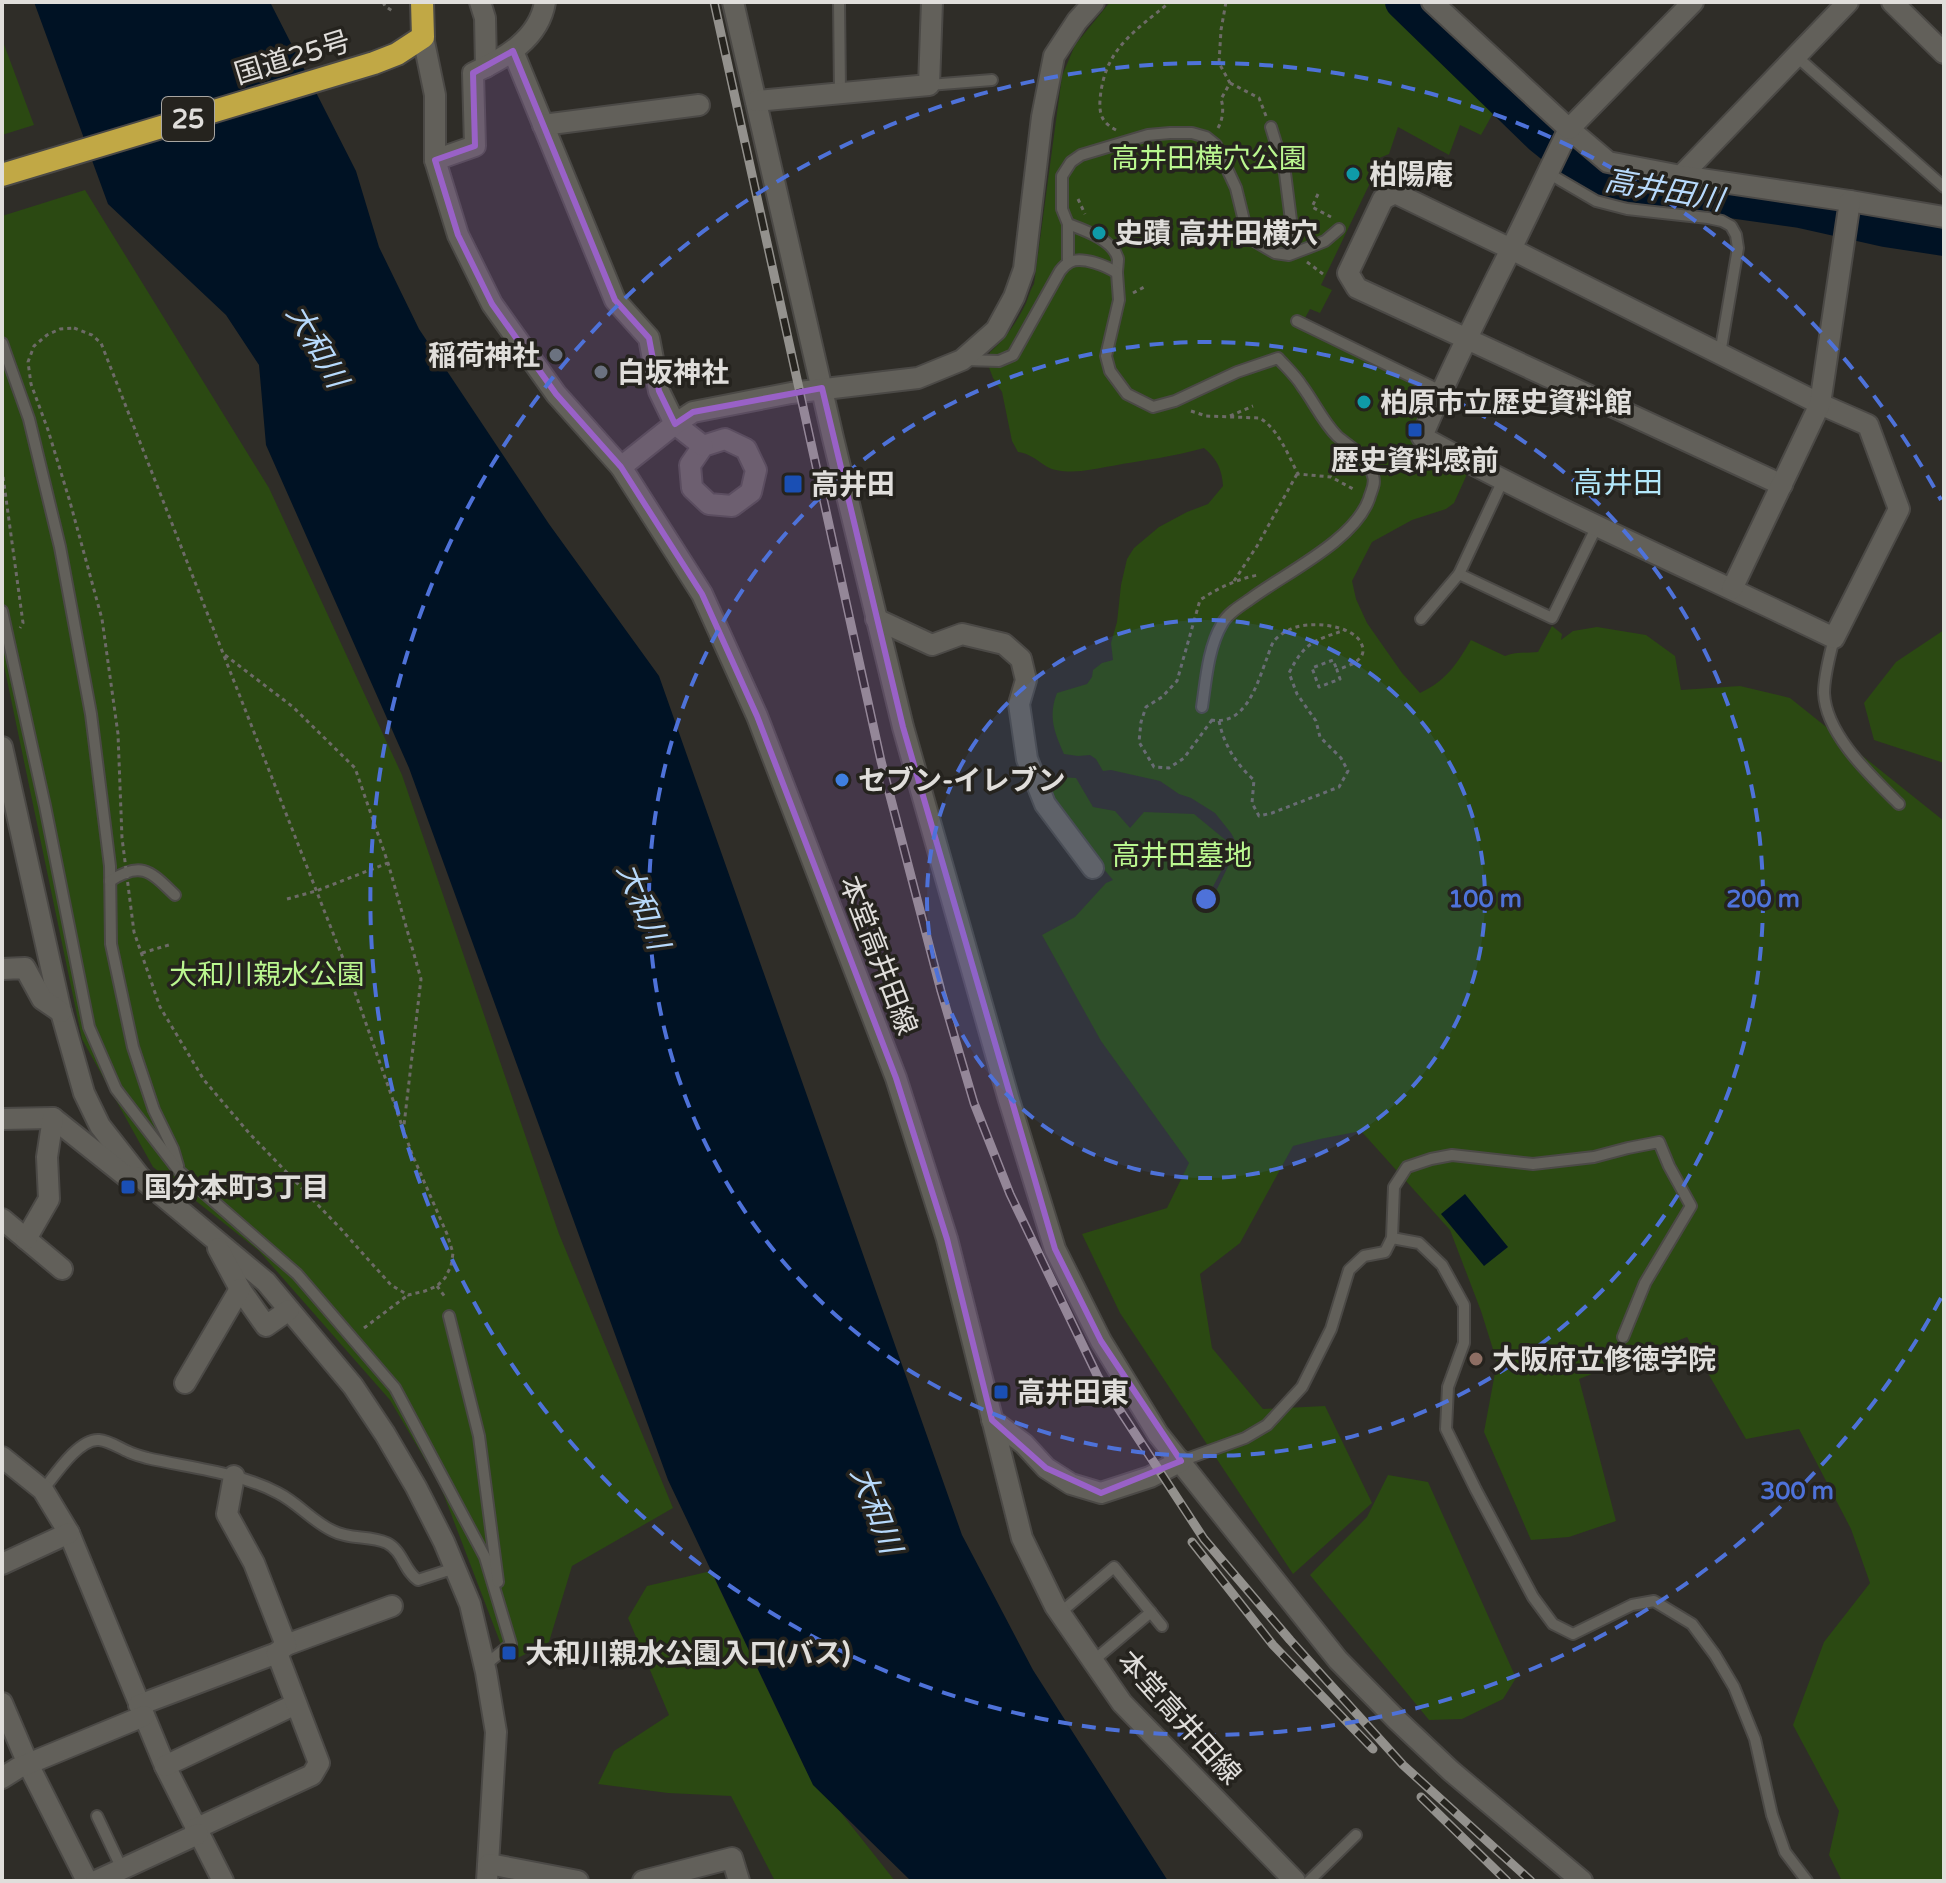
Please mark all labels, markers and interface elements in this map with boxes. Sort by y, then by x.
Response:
street label: 国道25号 [230,24,354,92]
road number: 25 [162,97,214,141]
park label: 高井田横穴公園 [1111,142,1307,176]
place label: 柏陽庵 [1369,158,1453,192]
water label: 高井田川 [1602,162,1729,220]
marker: 柏陽庵 [1344,165,1362,183]
place label: 史蹟 高井田横穴 [1115,217,1318,251]
marker: 史蹟 高井田横穴 [1090,224,1108,242]
water label: 大和川 [278,298,357,397]
place label: 稲荷神社 [428,339,540,373]
marker: 稲荷神社 [547,346,565,364]
place label: 白坂神社 [617,356,729,390]
marker: 白坂神社 [592,363,610,381]
place label: 柏原市立歴史資料館 [1380,386,1632,420]
marker: 柏原市立歴史資料館 [1355,393,1373,411]
marker: 歴史資料感前 [1406,421,1424,439]
place label: 歴史資料感前 [1331,444,1499,478]
district label: 高井田 [1573,465,1663,502]
place label: 高井田 [811,468,895,502]
marker: 高井田 [782,473,804,495]
place label: セブン-イレブン [858,764,1065,798]
marker: セブン-イレブン [833,771,851,789]
park label: 高井田墓地 [1112,839,1252,873]
water label: 大和川 [609,858,678,958]
street label: 本堂高井田線 [832,871,924,1040]
centre of rings [1192,885,1220,913]
text: 100 m [1448,885,1522,914]
text: 200 m [1726,885,1800,914]
park label: 大和川親水公園 [169,958,365,992]
place label: 国分本町3丁目 [144,1171,330,1205]
marker: 国分本町3丁目 [119,1178,137,1196]
place label: 大阪府立修徳学院 [1492,1343,1716,1377]
marker: 大阪府立修徳学院 [1467,1350,1485,1368]
place label: 高井田東 [1017,1376,1129,1410]
marker: 高井田東 [992,1383,1010,1401]
water label: 大和川 [842,1462,910,1562]
text: 300 m [1760,1477,1834,1506]
place label: 大和川親水公園入口(バス) [525,1637,850,1671]
marker: 大和川親水公園入口(バス) [500,1644,518,1662]
street label: 本堂高井田線 [1110,1644,1248,1791]

